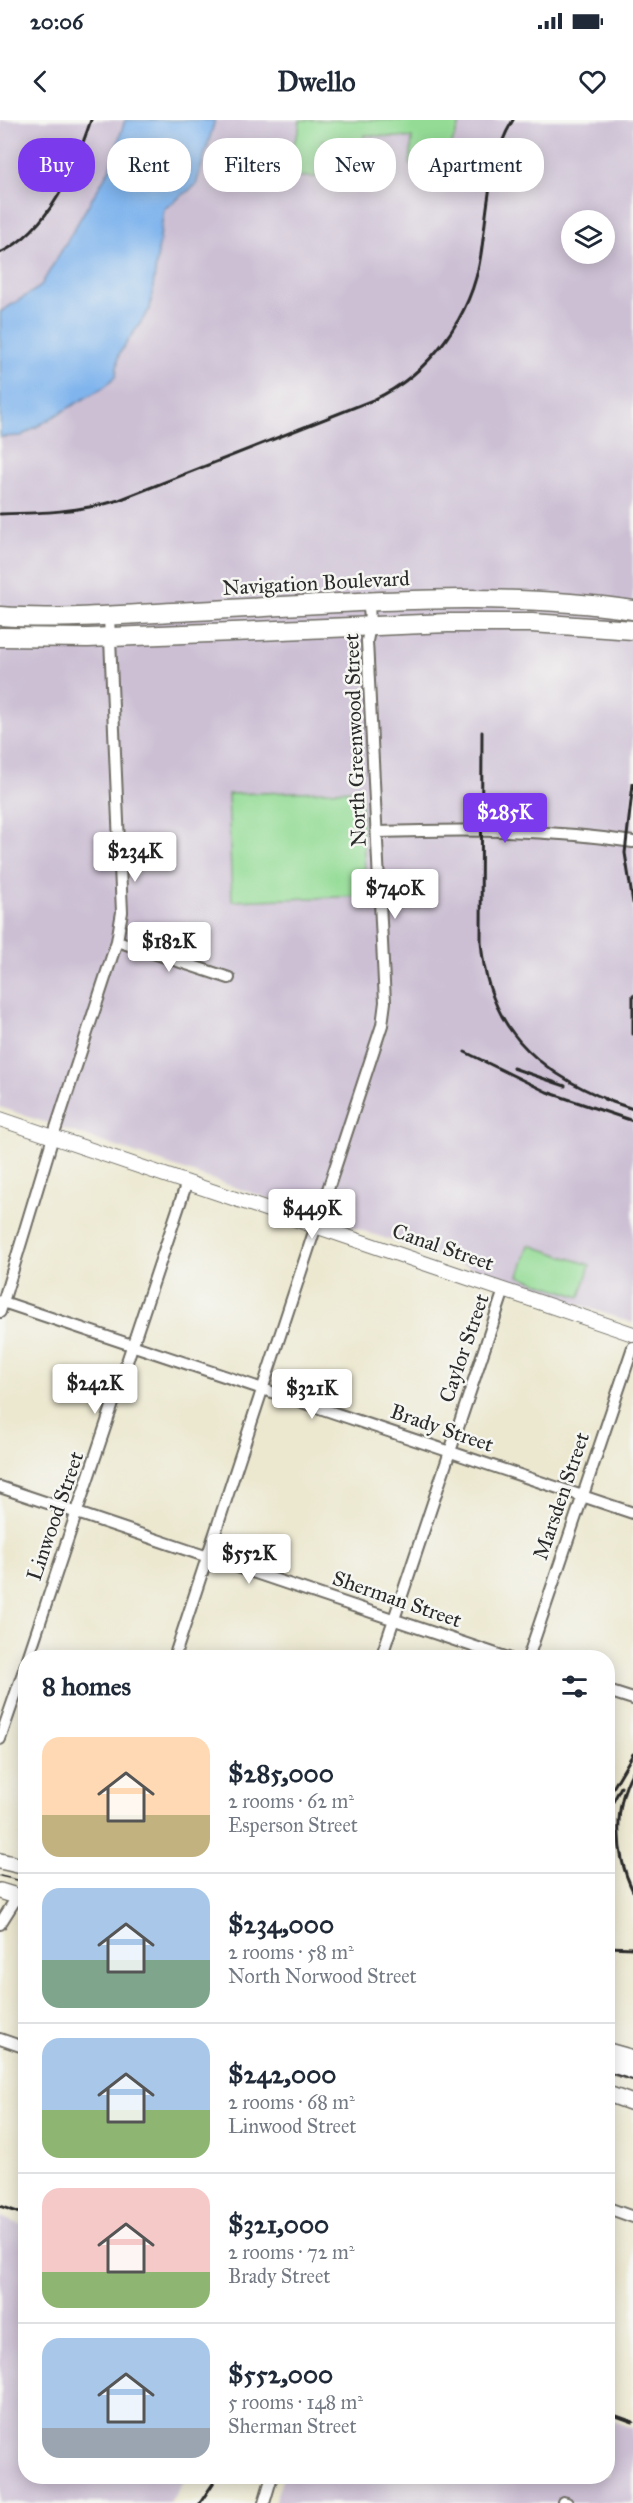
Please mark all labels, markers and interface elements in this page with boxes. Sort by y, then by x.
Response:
text: 20:06 [30,8,83,35]
icon: back [24,65,57,98]
text: Dwello [277,65,356,98]
icon: heart [576,65,609,98]
chip: Buy [18,138,95,192]
chip: Rent [107,138,191,192]
chip: Filters [203,138,302,192]
chip: New [314,138,396,192]
chip: Apartment [408,138,544,192]
map controls [561,210,615,264]
button: layers [561,210,615,264]
street label: Navigation Boulevard [222,565,411,601]
street label: North Greenwood Street [338,632,372,847]
pin: $285K [463,793,547,844]
text: $285K [477,800,533,824]
pin: $234K [93,832,177,883]
text: $234K [107,839,163,863]
pin: $740K [353,869,437,920]
text: $740K [365,876,425,900]
pin: $182K [127,922,211,973]
text: $182K [142,929,196,953]
pin: $449K [270,1189,354,1240]
text: $449K [282,1196,342,1220]
street label: Canal Street [389,1217,498,1277]
street label: Caylor Street [433,1290,495,1406]
pin: $242K [53,1364,137,1415]
pin: $321K [270,1369,354,1420]
text: $242K [66,1371,124,1395]
text: $321K [286,1376,338,1400]
street label: Brady Street [387,1398,498,1458]
street label: Marsden Street [527,1428,595,1563]
street label: Linwood Street [21,1448,89,1584]
pin: $552K [207,1534,291,1585]
text: $552K [222,1541,276,1565]
street label: Sherman Street [329,1565,466,1633]
text: 8 homes [42,1670,131,1702]
icon: filters [558,1670,591,1703]
text: $285,000 [228,1757,334,1789]
icon: home [90,1761,162,1833]
text: 2 rooms · 62 m² [228,1789,354,1813]
text: Esperson Street [228,1813,358,1837]
text: $234,000 [228,1908,334,1940]
icon: home [90,1912,162,1984]
text: 2 rooms · 58 m² [228,1940,354,1964]
text: North Norwood Street [228,1964,417,1988]
text: $242,000 [228,2058,336,2090]
icon: home [90,2062,162,2134]
text: 2 rooms · 68 m² [228,2090,355,2114]
text: Linwood Street [228,2114,356,2138]
text: $321,000 [228,2208,329,2240]
icon: home [90,2212,162,2284]
text: 2 rooms · 72 m² [228,2240,355,2264]
text: Brady Street [228,2264,330,2288]
text: $552,000 [228,2358,333,2390]
icon: home [90,2362,162,2434]
text: 5 rooms · 148 m² [228,2390,363,2414]
text: Sherman Street [228,2414,356,2438]

